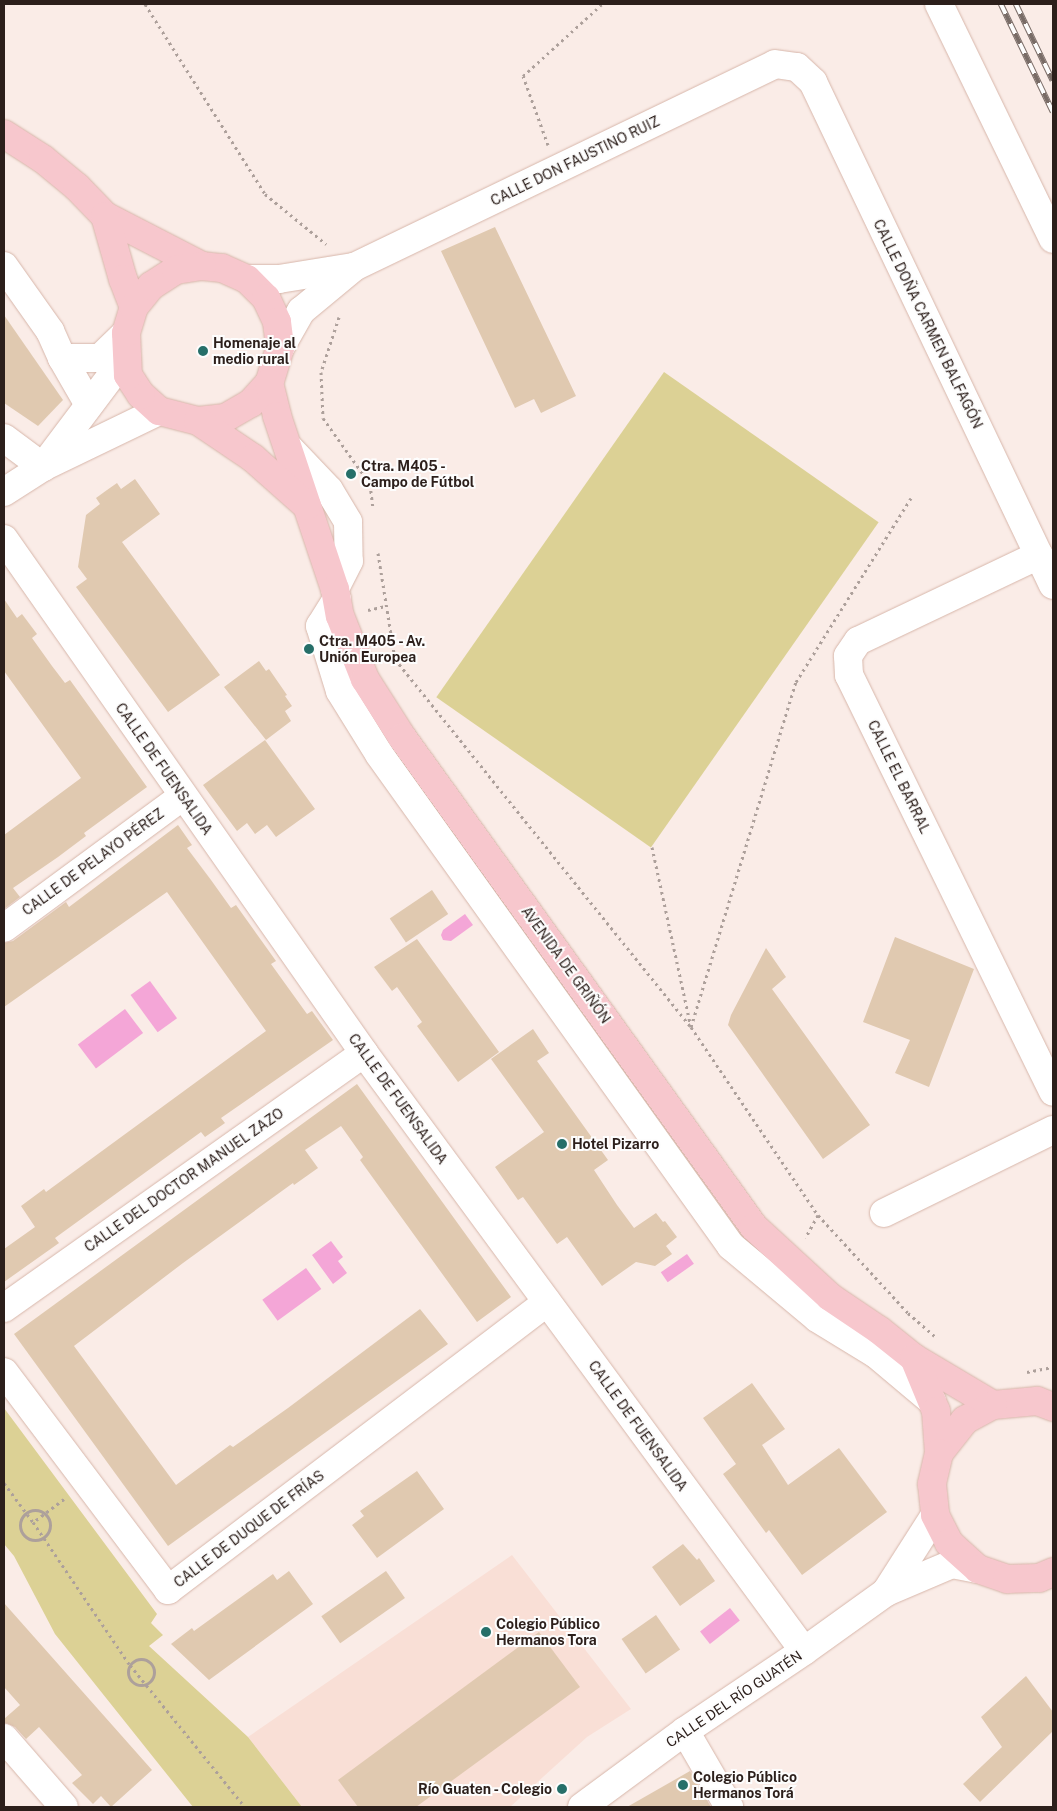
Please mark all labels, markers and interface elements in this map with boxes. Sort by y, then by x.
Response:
street label: CALLE DON FAUSTINO RUIZ [488,113,662,209]
street label: CALLE DOÑA CARMEN BALFAGÓN [870,217,986,431]
place label: Homenaje al medio rural [213,335,296,368]
marker: Homenaje al medio rural [197,345,209,357]
place label: Ctra. M405 - Campo de Fútbol [361,458,475,491]
marker: Ctra. M405 - Campo de Fútbol [345,468,357,480]
place label: Ctra. M405 - Av. Unión Europea [319,633,427,666]
marker: Ctra. M405 - Av. Unión Europea [303,643,315,655]
street label: CALLE DE FUENSALIDA [112,700,216,838]
street label: CALLE EL BARRAL [864,718,934,836]
street label: CALLE DE PELAYO PÉREZ [19,805,167,919]
street label: AVENIDA DE GRIÑÓN [518,903,614,1027]
street label: CALLE DE FUENSALIDA [345,1030,451,1168]
street label: CALLE DEL DOCTOR MANUEL ZAZO [81,1104,287,1256]
place label: Hotel Pizarro [572,1136,659,1152]
marker: Hotel Pizarro [556,1138,568,1150]
street label: CALLE DE FUENSALIDA [585,1357,691,1495]
street label: CALLE DE DUQUE DE FRÍAS [171,1467,327,1591]
place label: Colegio Público Hermanos Tora [496,1616,600,1648]
marker: Colegio Público Hermanos Tora [480,1626,492,1638]
street label: CALLE DEL RÍO GUATÉN [663,1647,805,1751]
place label: Colegio Público Hermanos Torá [693,1769,797,1801]
marker: Colegio Público Hermanos Torá [677,1779,689,1791]
place label: Río Guaten - Colegio [416,1781,552,1797]
marker: Río Guaten - Colegio [556,1783,568,1795]

